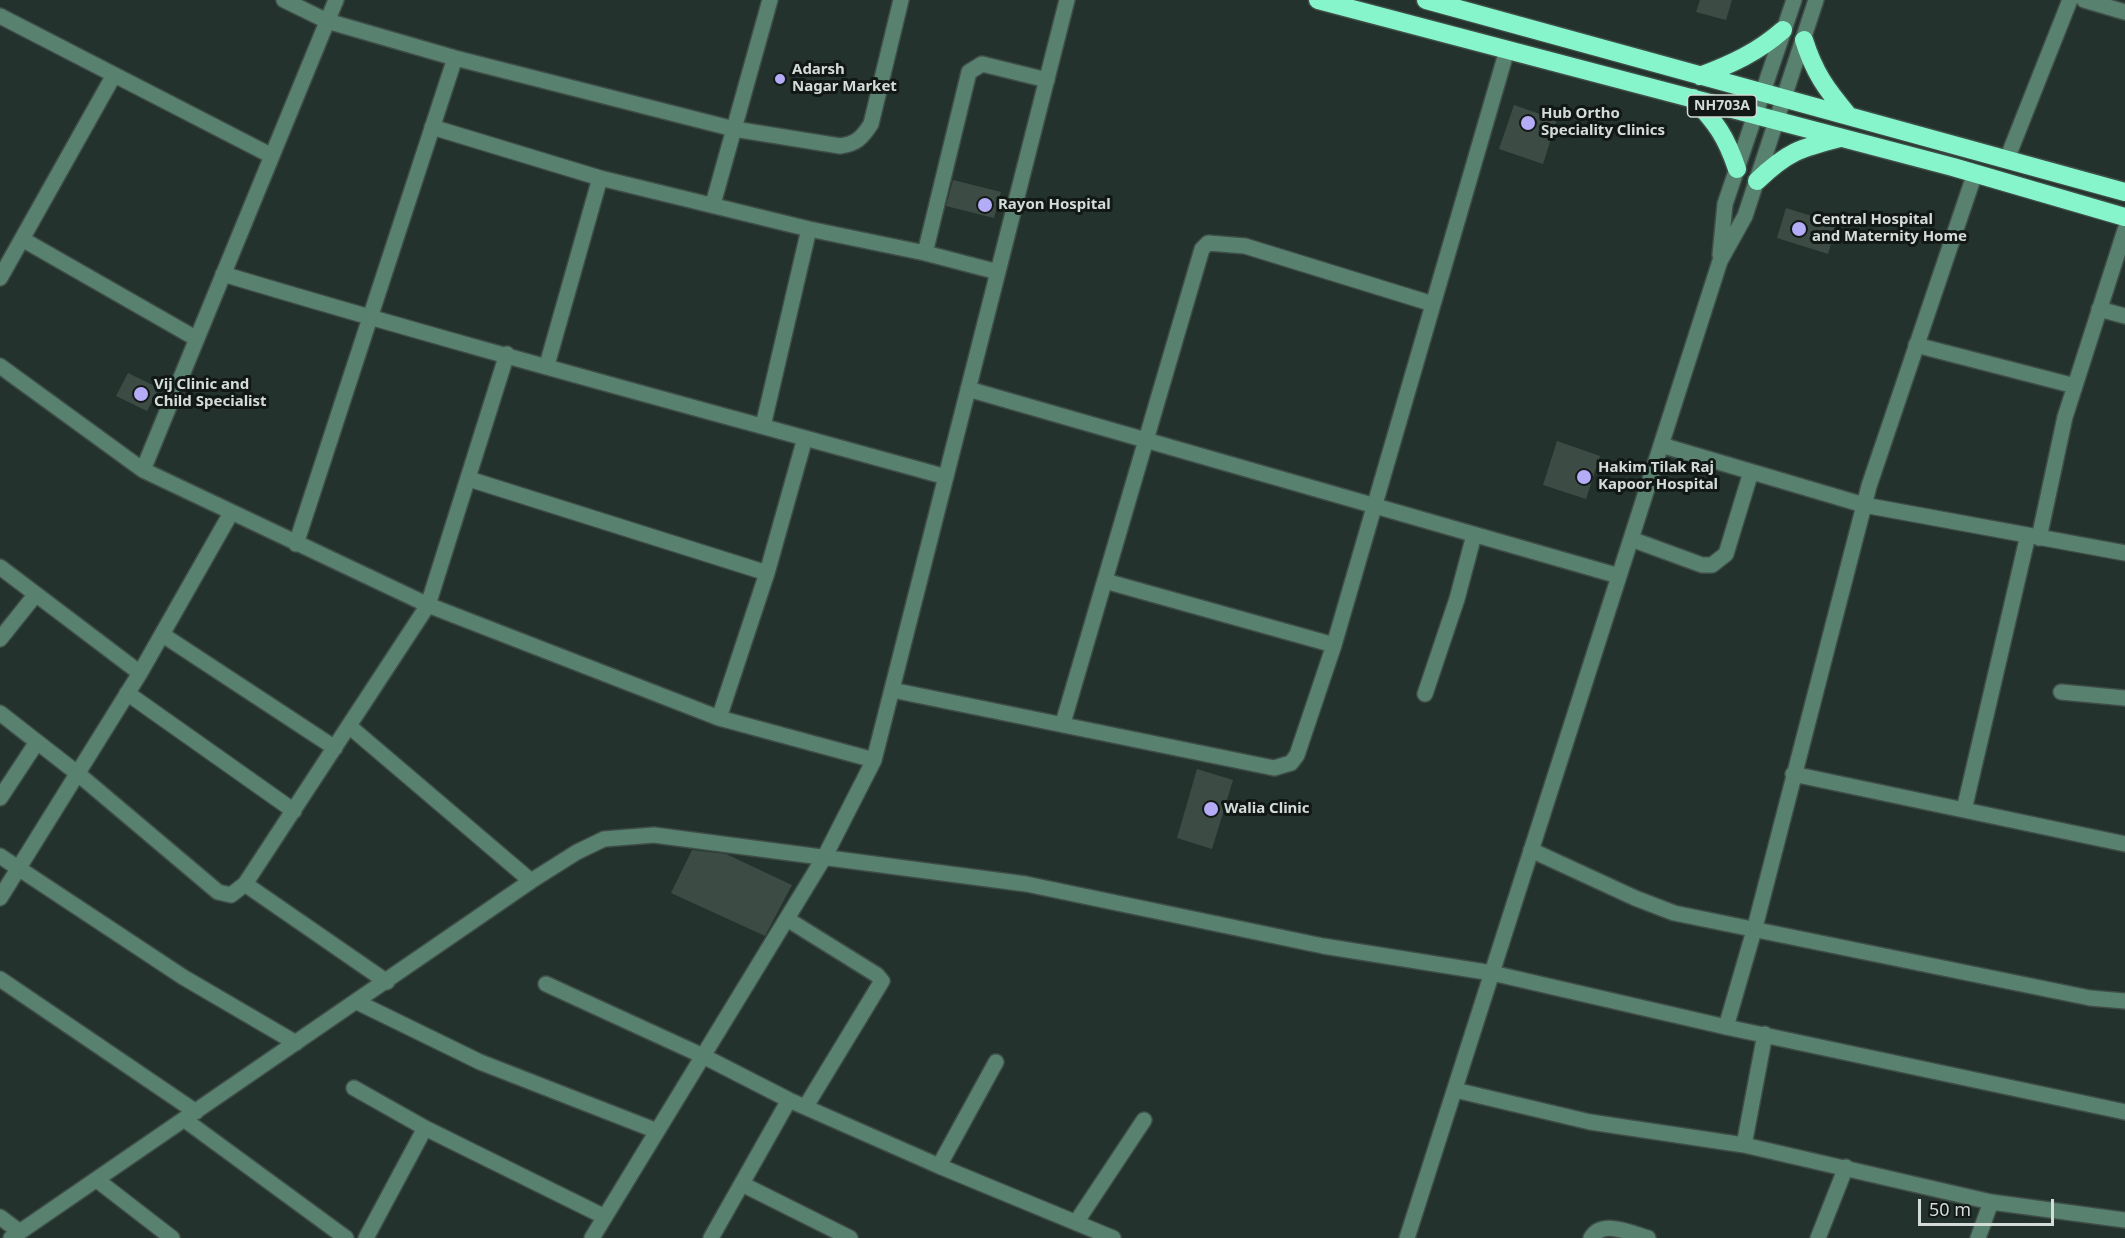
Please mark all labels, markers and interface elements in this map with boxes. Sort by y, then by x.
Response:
place label: Adarsh Nagar Market [792,61,897,96]
marker: Adarsh Nagar Market [773,72,787,86]
road number: NH703A [1688,95,1756,117]
place label: Hub Ortho Speciality Clinics [1541,105,1665,140]
marker: Hub Ortho Speciality Clinics [1519,114,1537,132]
marker: Rayon Hospital [976,196,994,214]
place label: Rayon Hospital [998,196,1111,214]
place label: Central Hospital and Maternity Home [1812,211,1967,246]
marker: Central Hospital and Maternity Home [1790,220,1808,238]
place label: Vij Clinic and Child Specialist [154,376,267,411]
marker: Vij Clinic and Child Specialist [132,385,150,403]
place label: Hakim Tilak Raj Kapoor Hospital [1598,459,1718,494]
marker: Hakim Tilak Raj Kapoor Hospital [1575,468,1593,486]
marker: Walia Clinic [1202,800,1220,818]
place label: Walia Clinic [1224,800,1310,818]
scale bar [1921,1187,2058,1225]
text: 50 m [1929,1197,1971,1221]

